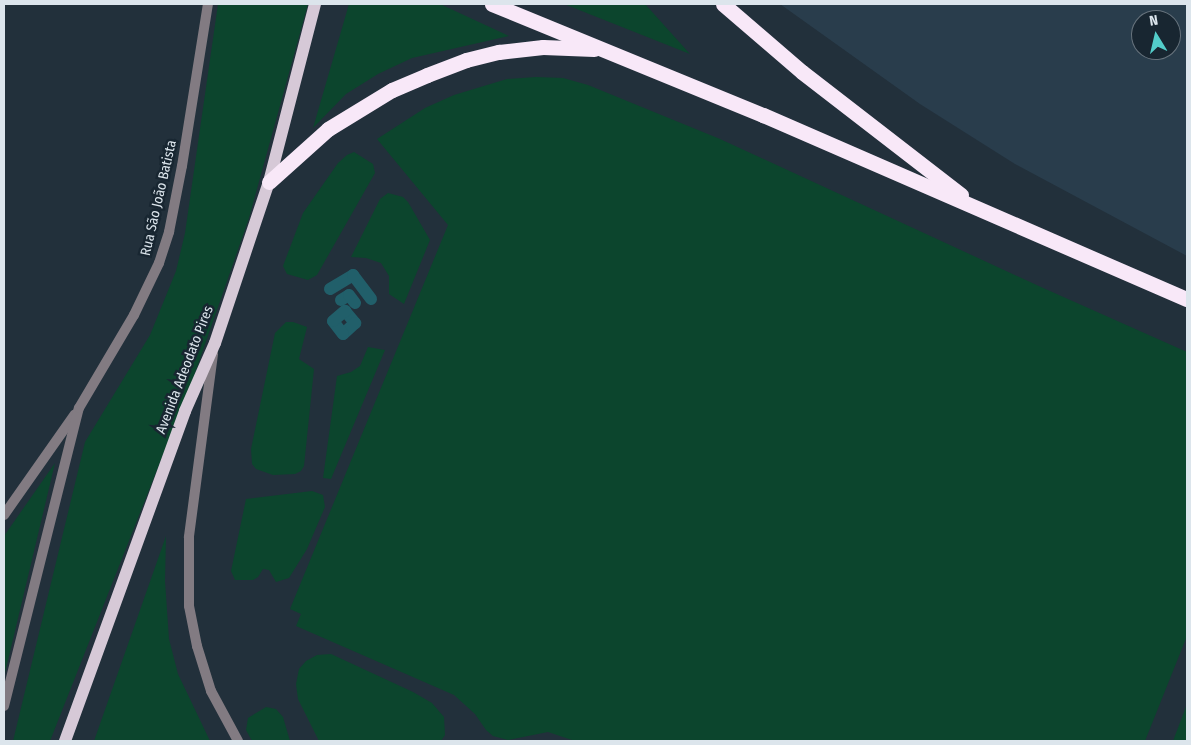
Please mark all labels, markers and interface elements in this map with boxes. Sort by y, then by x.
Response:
north arrow [1131,10,1181,60]
text: N [1148,12,1159,30]
street label: Rua São João Batista [138,139,180,257]
street label: Avenida Adeodato Pires [153,304,217,436]

